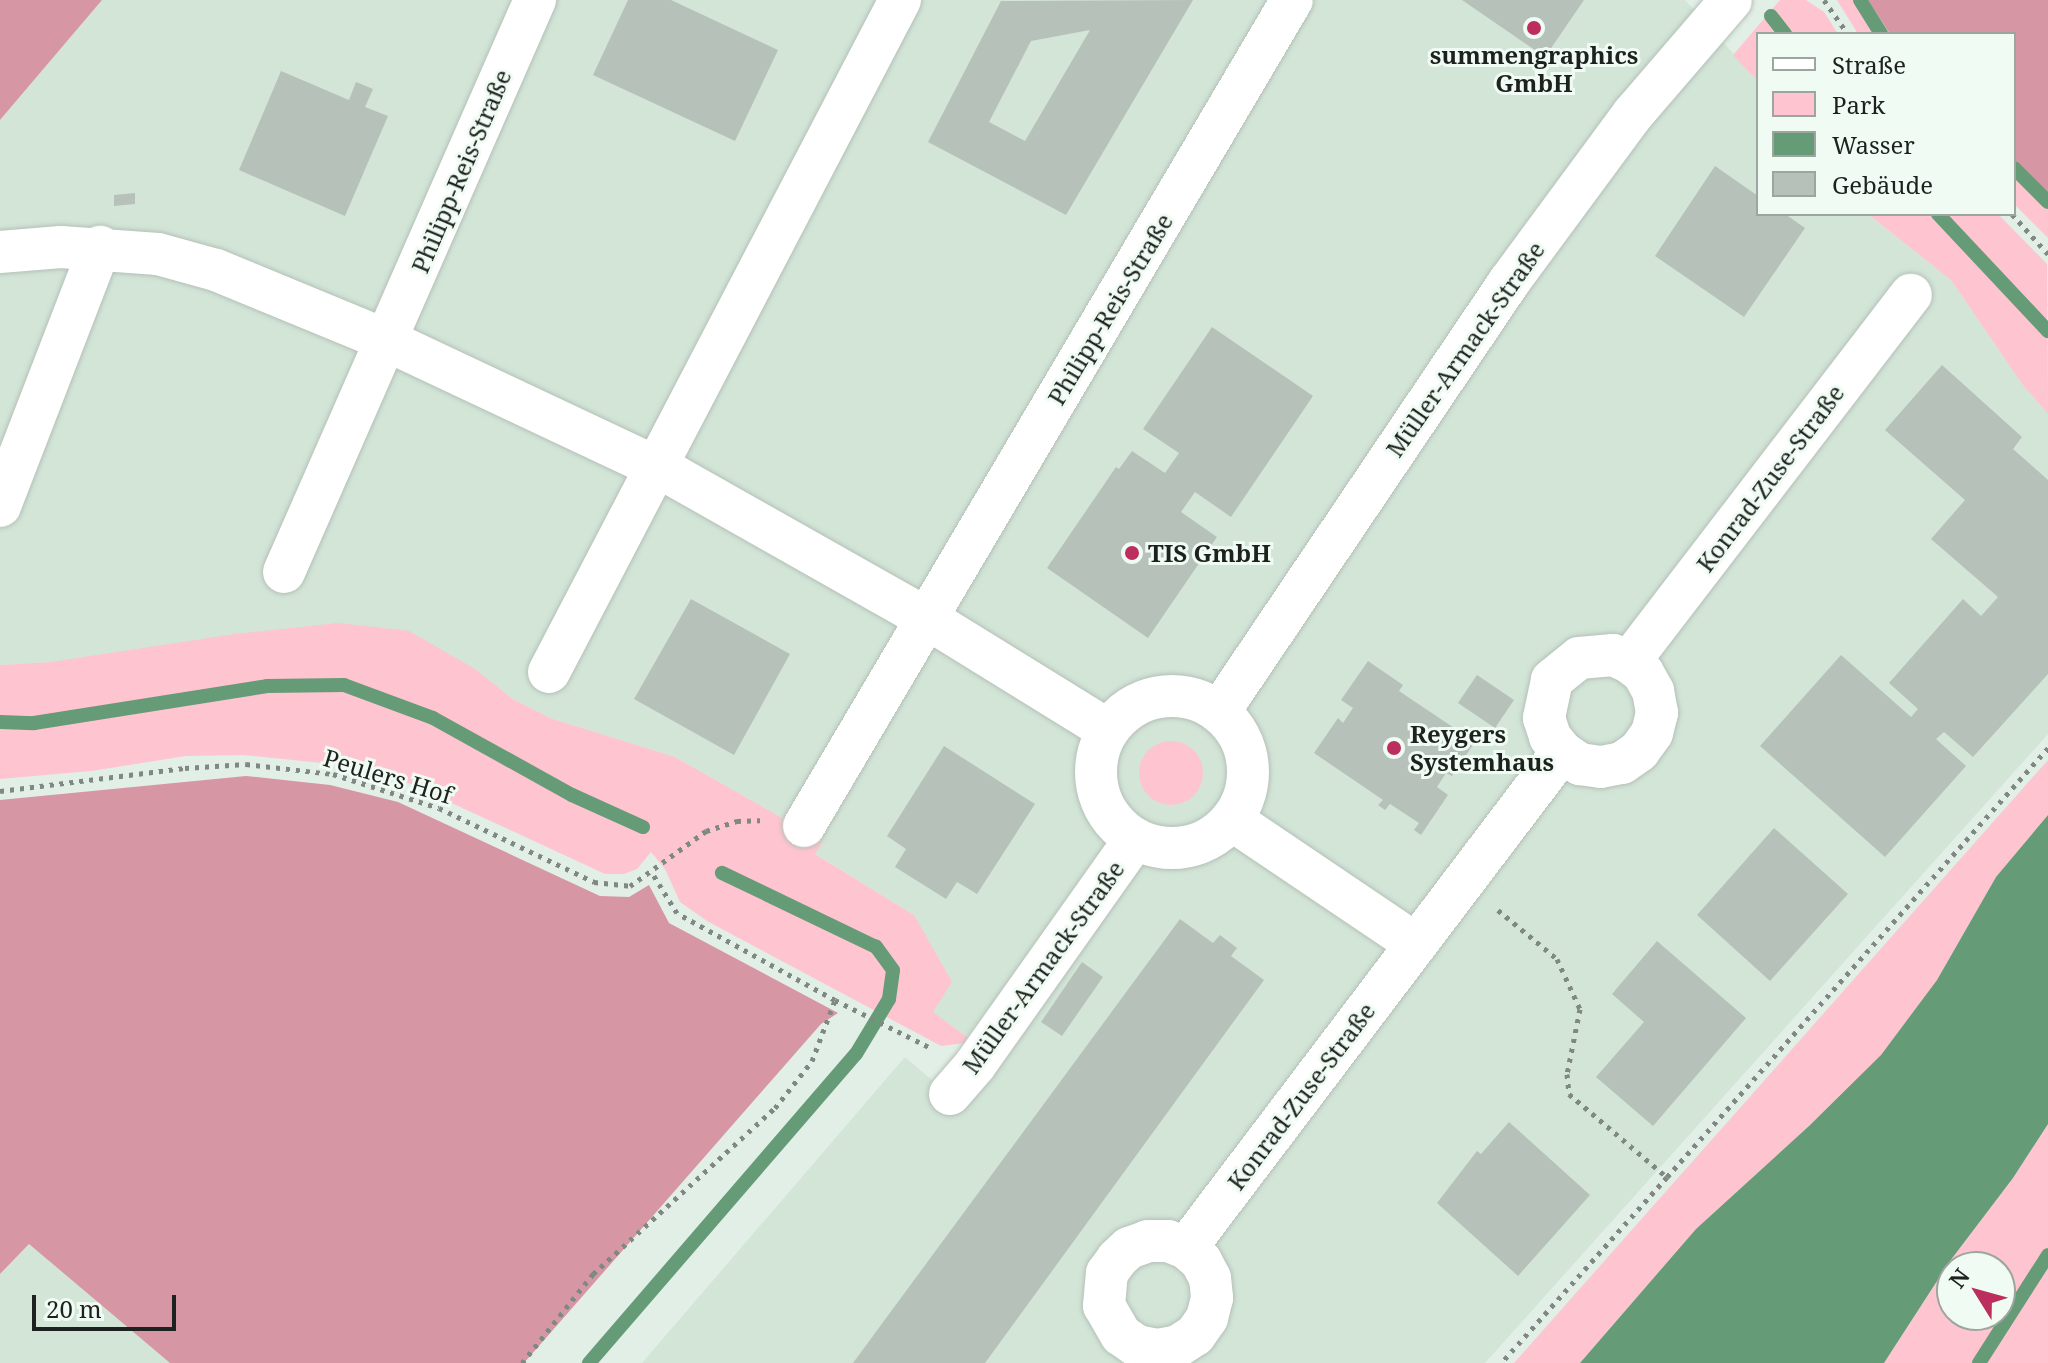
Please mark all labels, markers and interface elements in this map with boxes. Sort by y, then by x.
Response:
marker: summengraphics GmbH [1525,19,1543,37]
legend [1756,32,2016,216]
place label: summengraphics GmbH [1430,41,1638,97]
text: Straße [1832,48,1906,81]
street label: Philipp-Reis-Straße [405,65,517,277]
text: Park [1832,88,1885,121]
text: Wasser [1832,128,1915,161]
text: Gebäude [1832,168,1933,201]
street label: Philipp-Reis-Straße [1041,208,1179,410]
street label: Müller-Armack-Straße [1380,236,1550,462]
street label: Konrad-Zuse-Straße [1690,379,1850,577]
place label: TIS GmbH [1148,539,1271,567]
marker: TIS GmbH [1123,544,1141,562]
place label: Reygers Systemhaus [1410,720,1554,776]
marker: Reygers Systemhaus [1385,739,1403,757]
street label: Peulers Hof [320,743,456,809]
street label: Müller-Armack-Straße [956,855,1130,1079]
street label: Konrad-Zuse-Straße [1221,997,1381,1195]
north arrow [1936,1251,2016,1331]
text: N [1941,1262,1976,1294]
scale bar [36,1279,180,1329]
text: 20 m [46,1292,102,1325]

